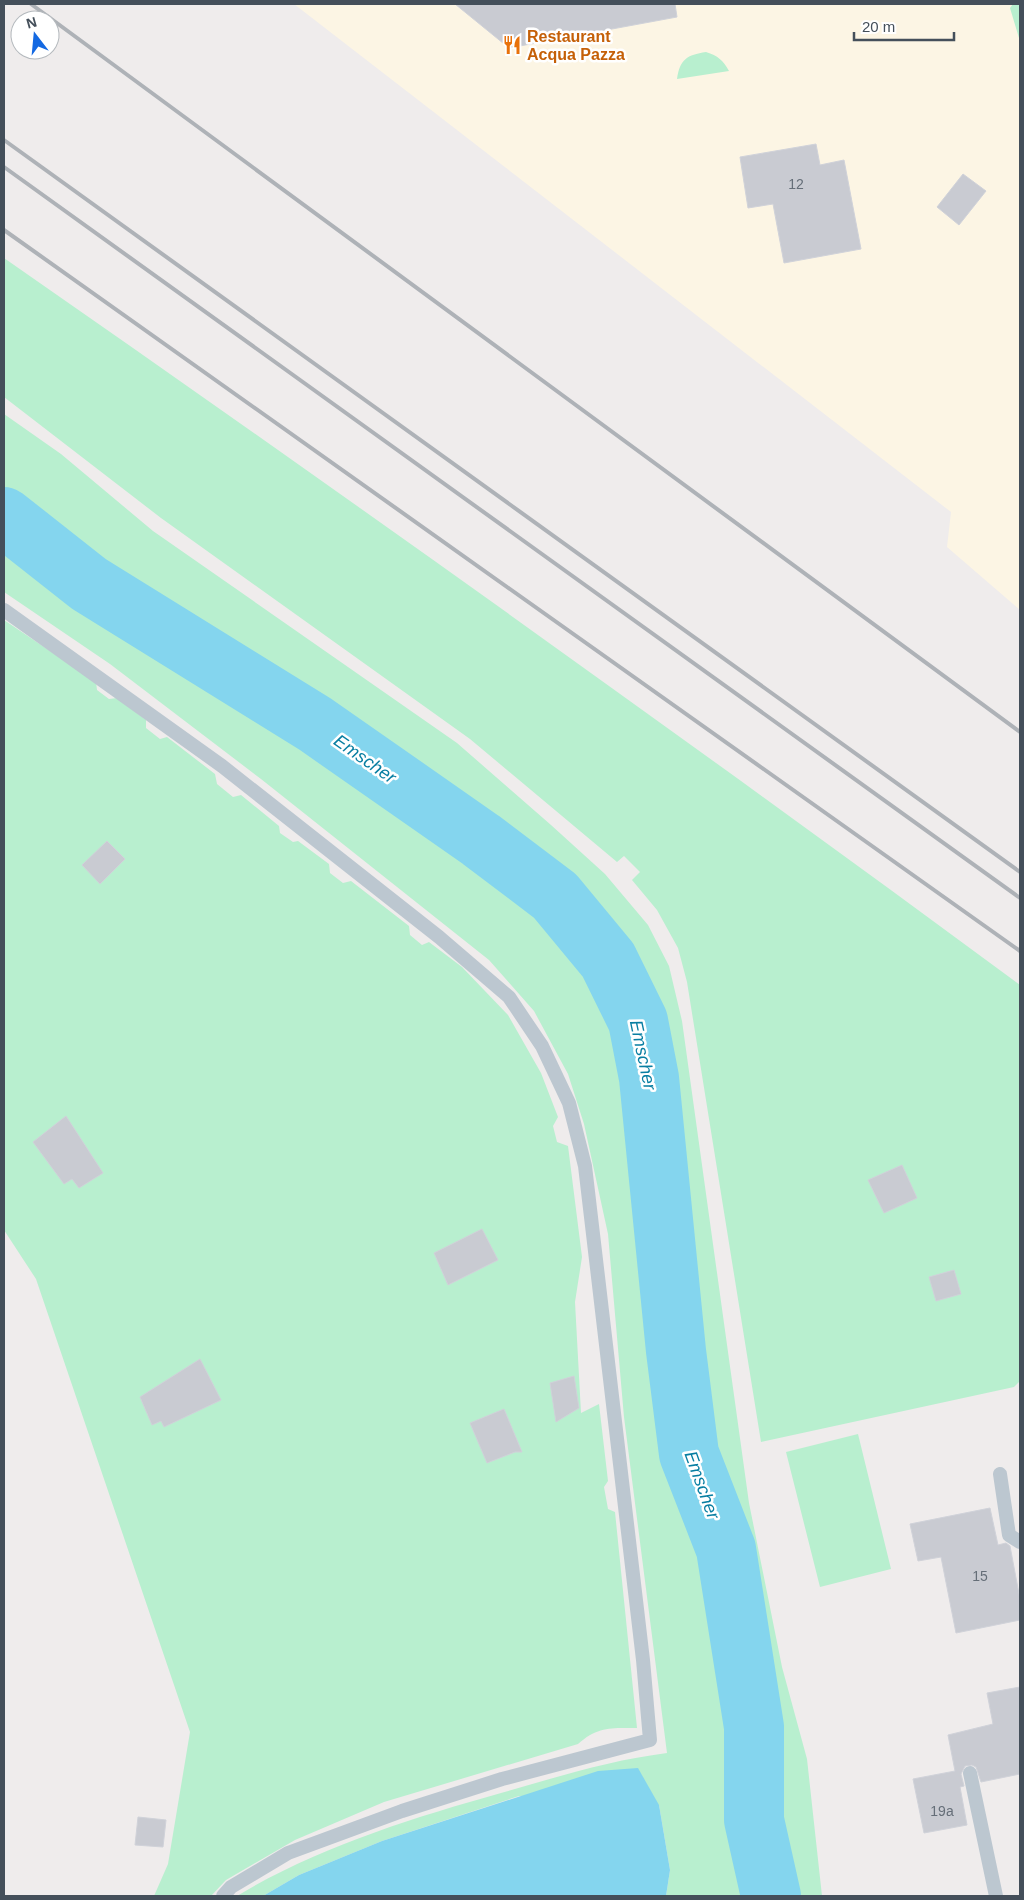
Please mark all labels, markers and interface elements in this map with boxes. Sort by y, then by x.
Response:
north arrow [10,10,60,60]
scale bar [854,10,954,42]
text: N [24,13,38,32]
text: 20 m [862,18,895,35]
place label: Restaurant Acqua Pazza [527,28,625,63]
restaurant icon: Restaurant Acqua Pazza [501,34,523,56]
house number: 12 [788,176,804,192]
water label: Emscher [330,730,401,788]
water label: Emscher [626,1018,660,1093]
water label: Emscher [680,1448,724,1523]
house number: 15 [972,1568,988,1584]
house number: 19a [930,1803,954,1819]

